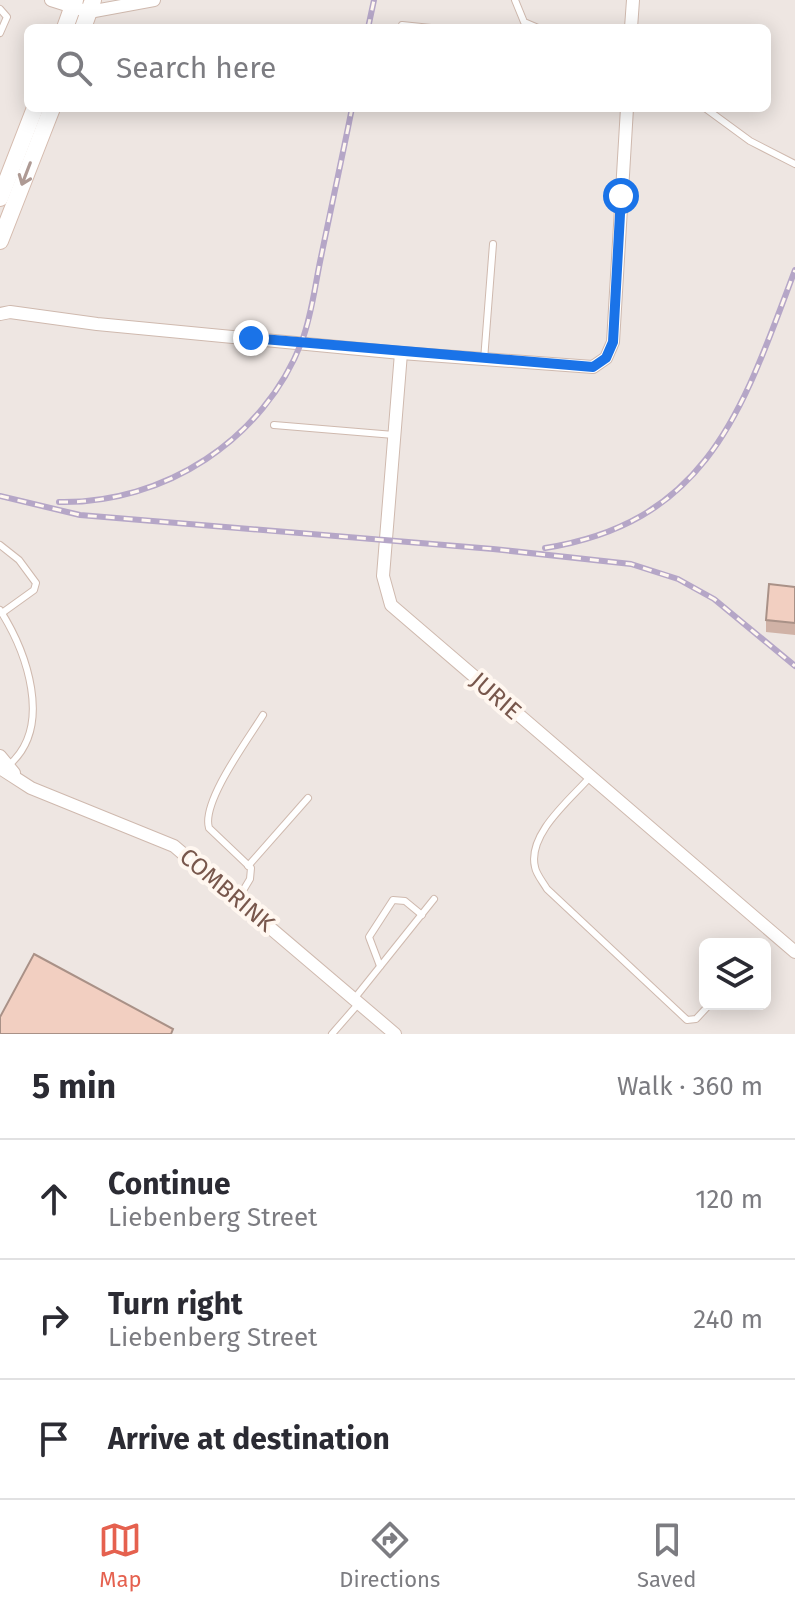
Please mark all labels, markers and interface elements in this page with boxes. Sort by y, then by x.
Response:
search box [24,24,771,112]
icon: search [52,46,96,90]
text: Search here [116,50,276,86]
one-way arrow [18,161,32,186]
route start [603,178,639,214]
route end [233,320,269,356]
street label: JURIE [465,667,527,725]
street label: COMBRINK [174,842,281,938]
map controls [699,938,771,1010]
button: layers [699,938,771,1010]
text: 5 min [32,1066,116,1107]
text: Walk · 360 m [617,1071,763,1102]
text: Continue [108,1166,231,1202]
icon: ahead [32,1177,76,1221]
text: 120 m [695,1184,763,1215]
text: Liebenberg Street [108,1202,318,1233]
text: Turn right [108,1286,243,1322]
icon: right [32,1297,76,1341]
text: 240 m [693,1304,763,1335]
text: Liebenberg Street [108,1322,318,1353]
icon: arrive [32,1417,76,1461]
text: Arrive at destination [108,1421,390,1457]
tab: Map [98,1518,142,1593]
tab: Directions [339,1518,440,1593]
tab: Saved [637,1518,697,1593]

